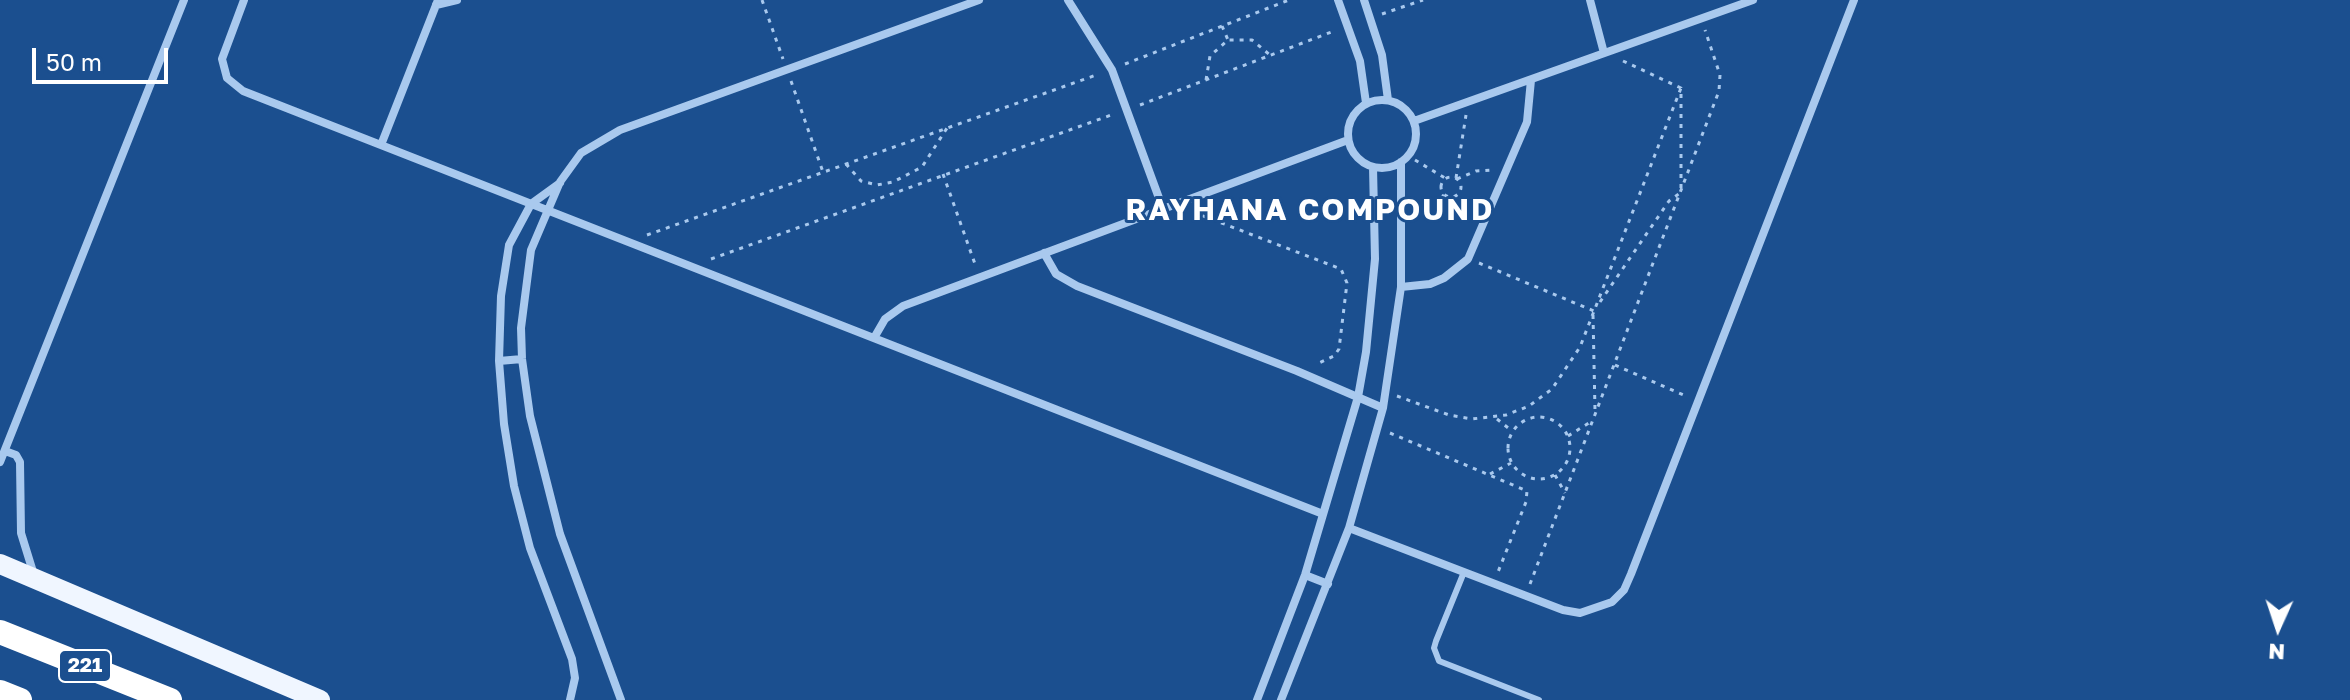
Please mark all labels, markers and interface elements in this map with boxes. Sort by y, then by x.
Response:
scale bar [36,32,172,82]
text: 50 m [46,47,102,76]
district label: RAYHANA COMPOUND [1126,192,1494,228]
north arrow [2238,588,2318,668]
text: N [2268,639,2286,666]
road number: 221 [59,650,111,682]

